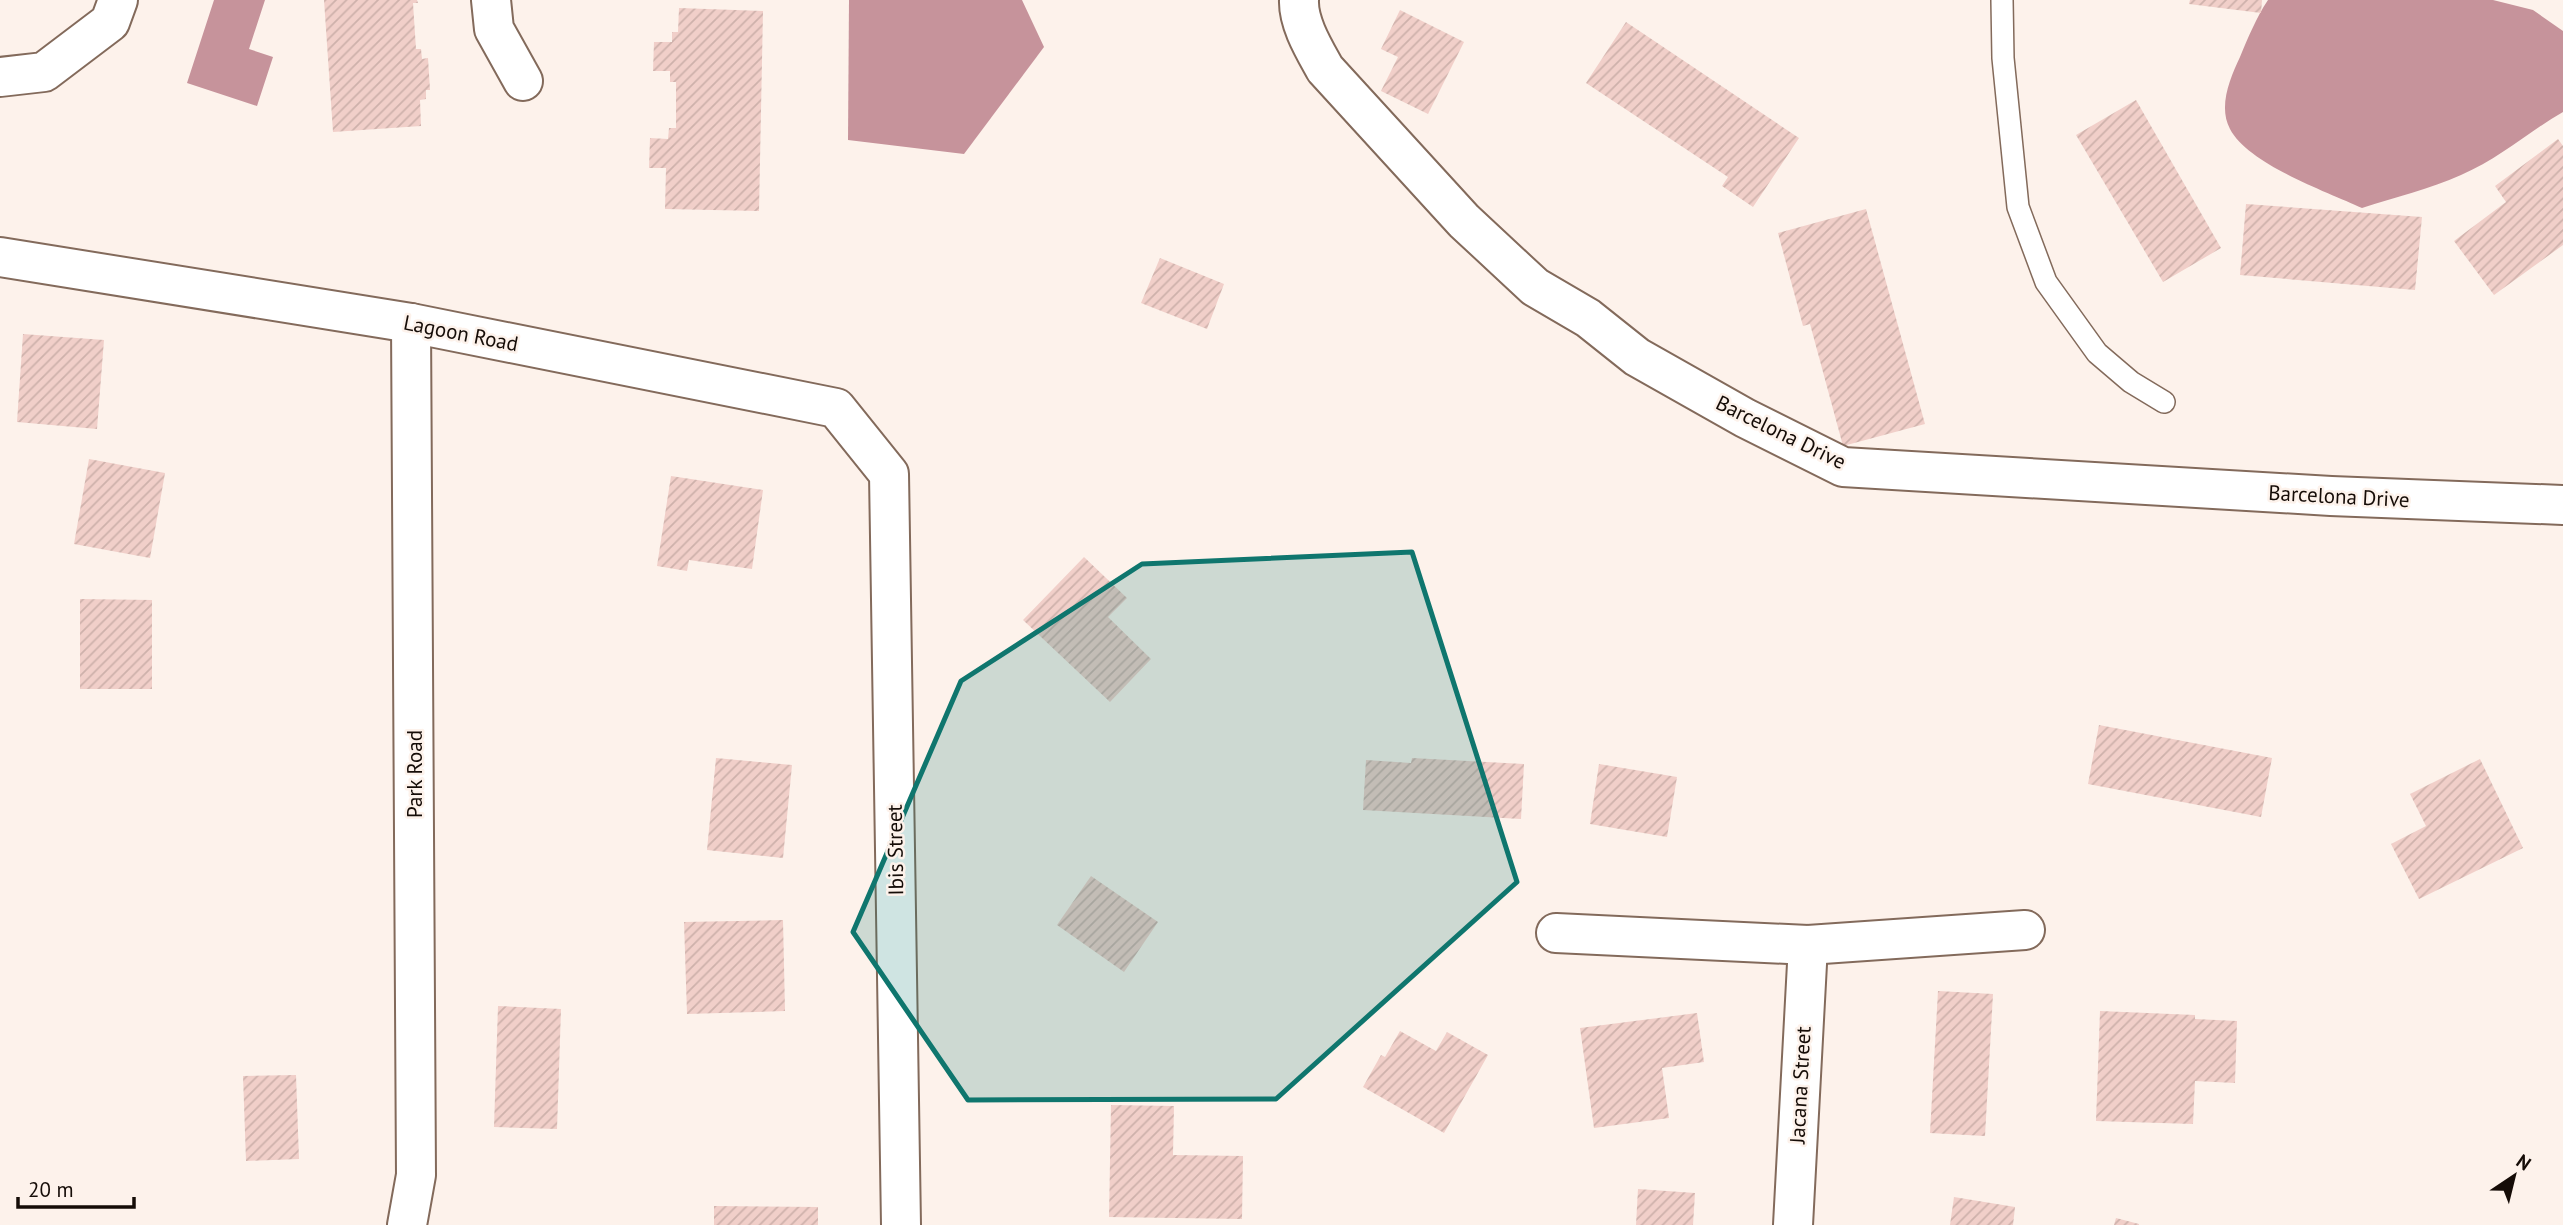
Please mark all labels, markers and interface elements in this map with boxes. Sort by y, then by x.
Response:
street label: Lagoon Road [401,309,521,357]
street label: Barcelona Drive [1712,389,1850,475]
street label: Barcelona Drive [2268,479,2410,513]
street label: Park Road [401,730,428,818]
street label: Ibis Street [881,804,909,896]
street label: Jacana Street [1783,1026,1817,1145]
north arrow [2479,1141,2549,1211]
text: N [2512,1149,2536,1175]
scale bar [18,1166,133,1210]
text: 20 m [28,1176,74,1203]

